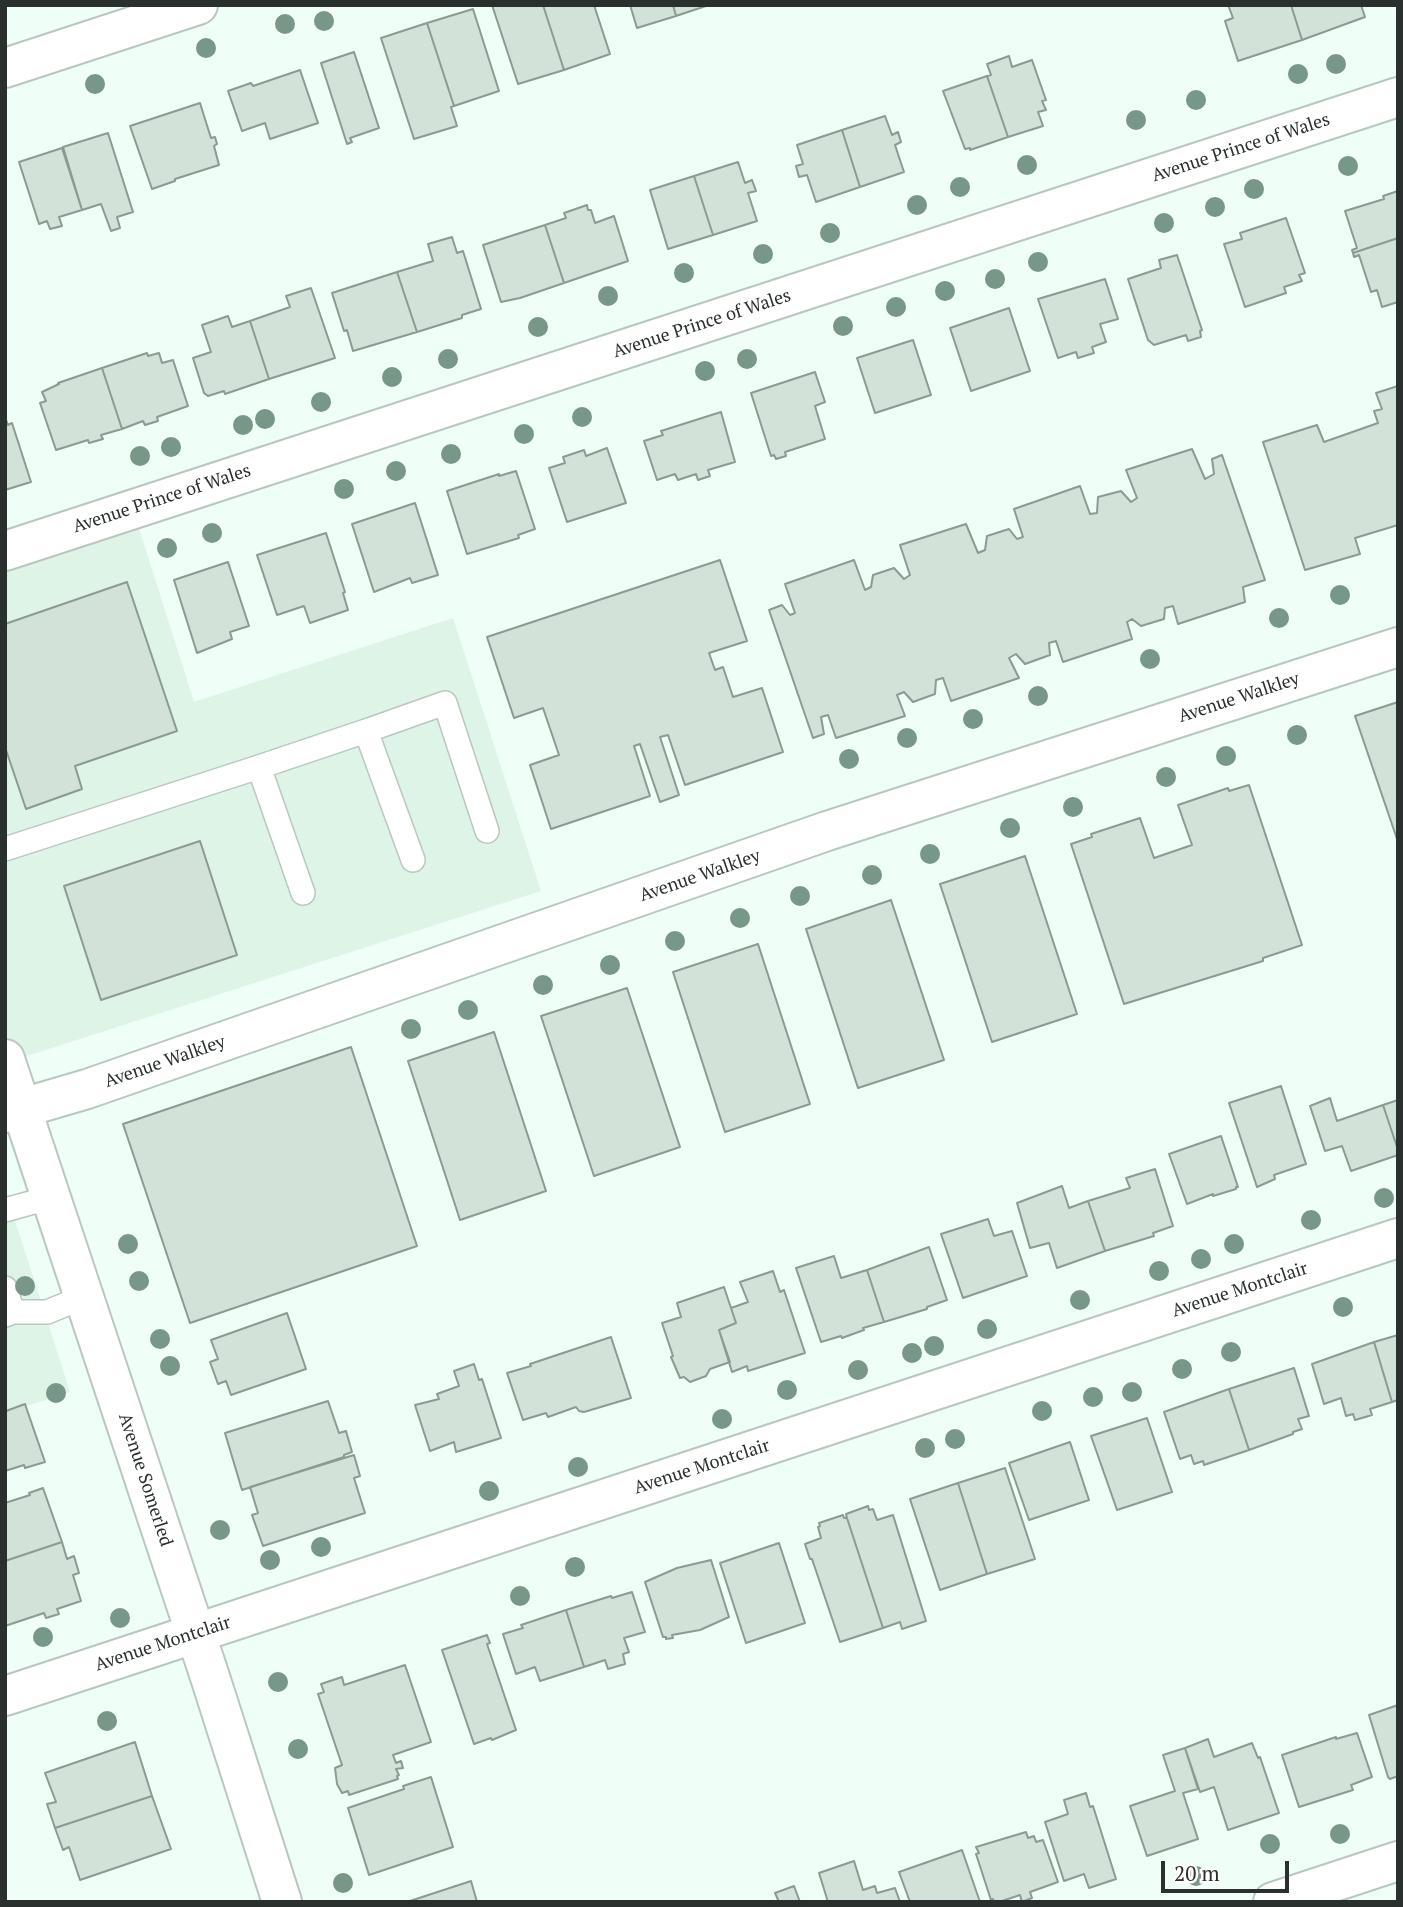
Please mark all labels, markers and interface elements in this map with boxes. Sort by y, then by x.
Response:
street label: Avenue Prince of Wales [1149,109,1333,187]
street label: Avenue Prince of Wales [610,285,794,363]
street label: Avenue Prince of Wales [70,460,254,538]
street label: Avenue Walkley [1176,668,1302,728]
street label: Avenue Walkley [637,845,763,907]
street label: Avenue Walkley [102,1031,228,1093]
street label: Avenue Montclair [1169,1258,1311,1322]
street label: Avenue Somerled [113,1411,177,1549]
street label: Avenue Montclair [631,1435,773,1499]
street label: Avenue Montclair [92,1612,234,1676]
scale bar [1165,1848,1293,1892]
text: 20 m [1174,1859,1220,1887]

